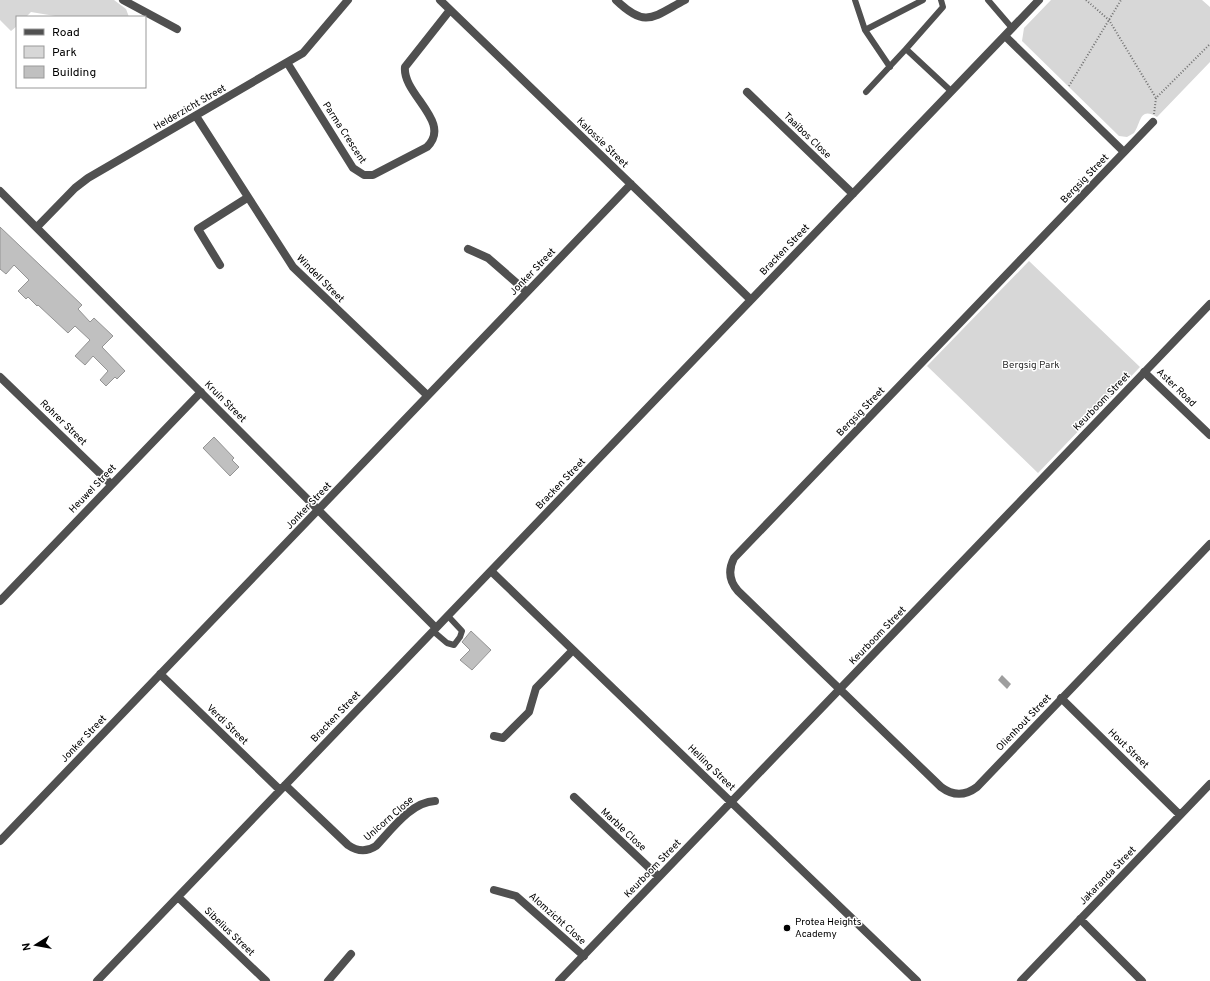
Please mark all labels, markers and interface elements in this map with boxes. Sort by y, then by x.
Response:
legend [16,16,146,88]
text: Road [52,25,80,41]
text: Park [52,45,77,61]
text: Building [52,65,96,81]
street label: Helderzicht Street [151,82,229,134]
street label: Parma Crescent [319,100,369,167]
street label: Taaibos Close [780,110,834,162]
street label: Kalossie Street [573,115,631,171]
street label: Bergsig Street [1058,151,1112,207]
street label: Bracken Street [757,221,813,278]
street label: Jonker Street [507,245,559,298]
street label: Windell Street [293,252,347,306]
park label: Bergsig Park [1002,359,1060,372]
street label: Aster Road [1154,366,1198,410]
street label: Keurboom Street [1071,370,1133,434]
street label: Kruin Street [201,378,249,426]
street label: Bergsig Street [834,384,888,440]
street label: Rohrer Street [37,397,89,449]
street label: Bracken Street [533,455,589,512]
street label: Heuwel Street [66,462,120,516]
street label: Jonker Street [283,479,335,532]
street label: Keurboom Street [847,604,909,668]
street label: Bracken Street [308,688,364,745]
street label: Olienhout Street [994,692,1055,754]
street label: Verdi Street [204,702,251,748]
street label: Jonker Street [58,712,110,765]
street label: Hout Street [1105,726,1151,772]
street label: Helling Street [684,742,738,794]
street label: Unicorn Close [361,794,417,844]
street label: Marble Close [598,806,648,854]
street label: Keurboom Street [622,837,684,901]
street label: Jakaranda Street [1077,844,1139,908]
street label: Alomzicht Close [526,890,588,948]
street label: Sibelius Street [201,905,257,959]
place label: Protea Heights Academy [795,916,862,941]
marker: Protea Heights Academy [782,923,792,933]
north arrow [16,925,56,965]
text: N [20,942,35,952]

